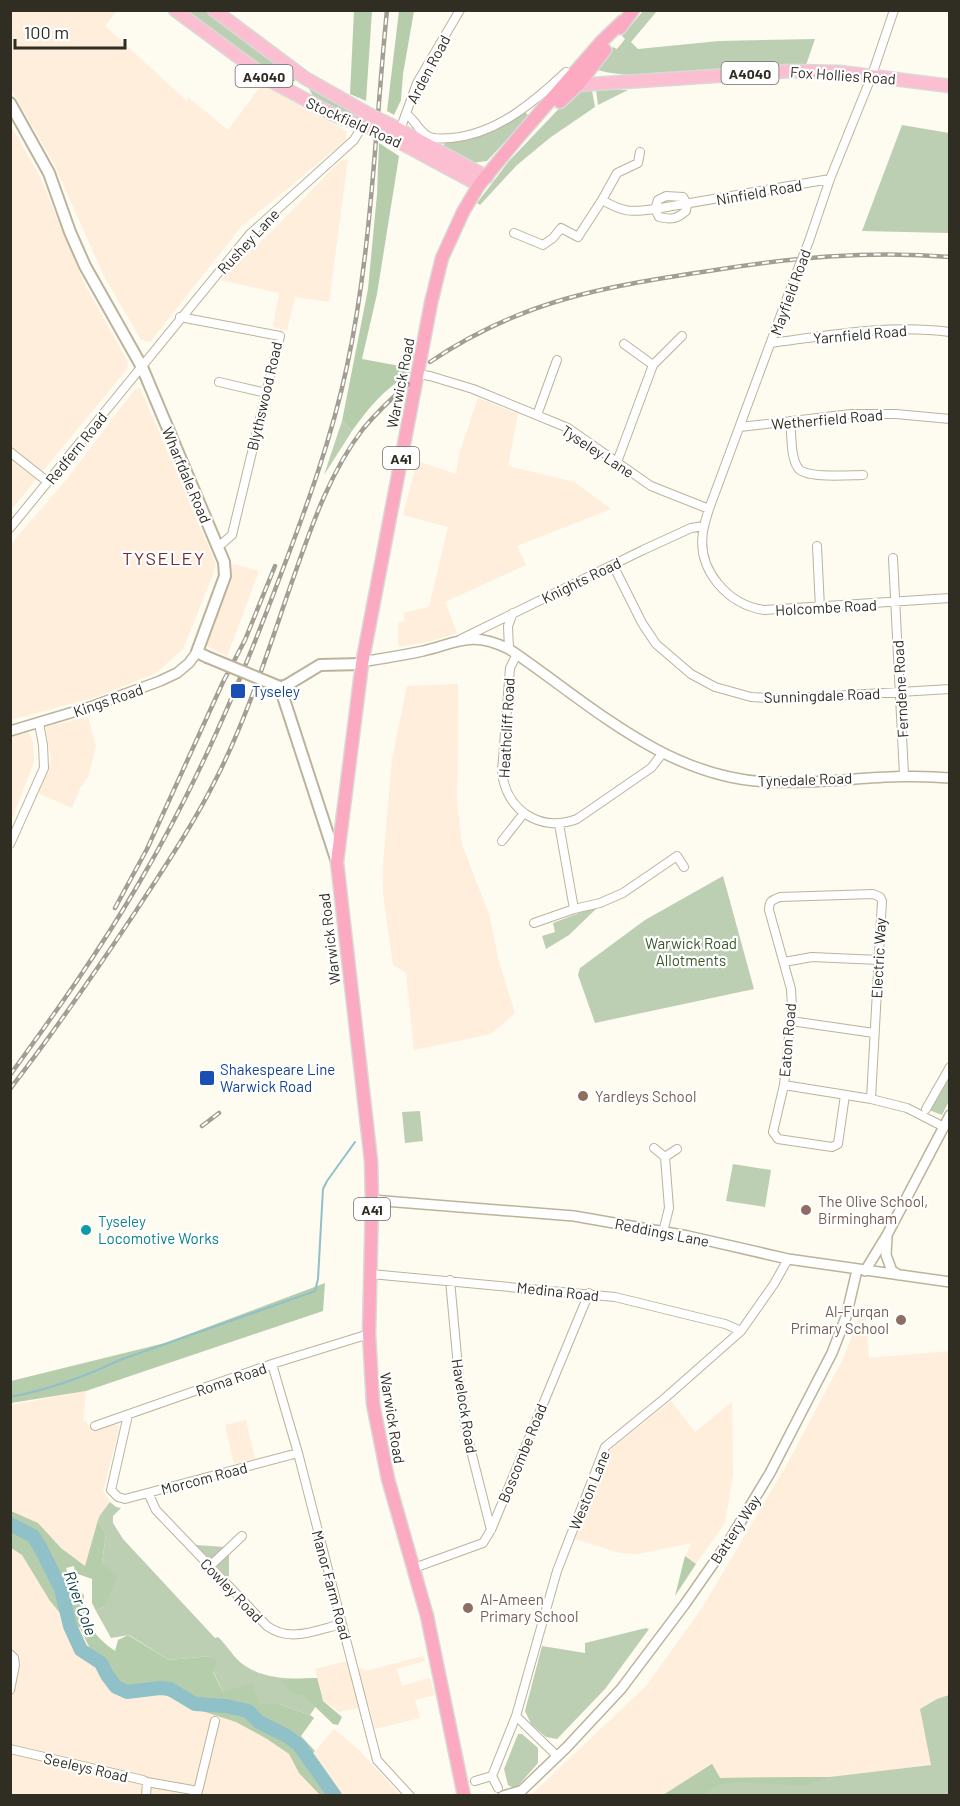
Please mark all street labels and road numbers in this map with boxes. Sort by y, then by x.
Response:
street label: Arden Road [402,32,454,106]
road number: A4040 [722,62,778,84]
street label: Fox Hollies Road [789,62,897,88]
road number: A4040 [236,65,292,87]
street label: Stockfield Road [304,93,404,151]
street label: Ninfield Road [715,176,803,208]
street label: Rushey Lane [213,205,283,277]
street label: Mayfield Road [766,247,814,337]
street label: Yarnfield Road [812,321,908,347]
street label: Warwick Road [382,336,418,430]
street label: Blythswood Road [243,340,285,452]
street label: Wetherfield Road [770,405,884,433]
street label: Redfern Road [41,408,111,488]
street label: Tyseley Lane [558,421,638,481]
street label: Wharfdale Road [159,424,215,526]
road number: A41 [383,447,419,469]
street label: Knights Road [538,553,624,607]
street label: Holcombe Road [775,595,877,619]
street label: Ferndene Road [888,640,912,738]
street label: Heathcliff Road [494,677,518,779]
street label: Kings Road [71,680,145,720]
street label: Sunningdale Road [764,684,880,706]
street label: Tynedale Road [758,768,852,790]
street label: Warwick Road [314,892,344,986]
street label: Electric Way [867,917,889,999]
street label: Eaton Road [775,1002,799,1078]
road number: A41 [354,1198,390,1220]
street label: Reddings Lane [613,1214,711,1250]
street label: Medina Road [516,1278,600,1304]
street label: Havelock Road [449,1357,481,1455]
street label: Roma Road [193,1359,269,1399]
street label: Warwick Road [377,1371,409,1465]
street label: Boscombe Road [494,1401,550,1505]
street label: Weston Lane [565,1448,613,1532]
street label: Morcom Road [159,1458,249,1498]
street label: Battery Way [706,1491,764,1567]
street label: Manor Farm Road [309,1528,355,1642]
street label: Cowley Road [197,1554,267,1626]
street label: Seeleys Road [42,1749,130,1785]

